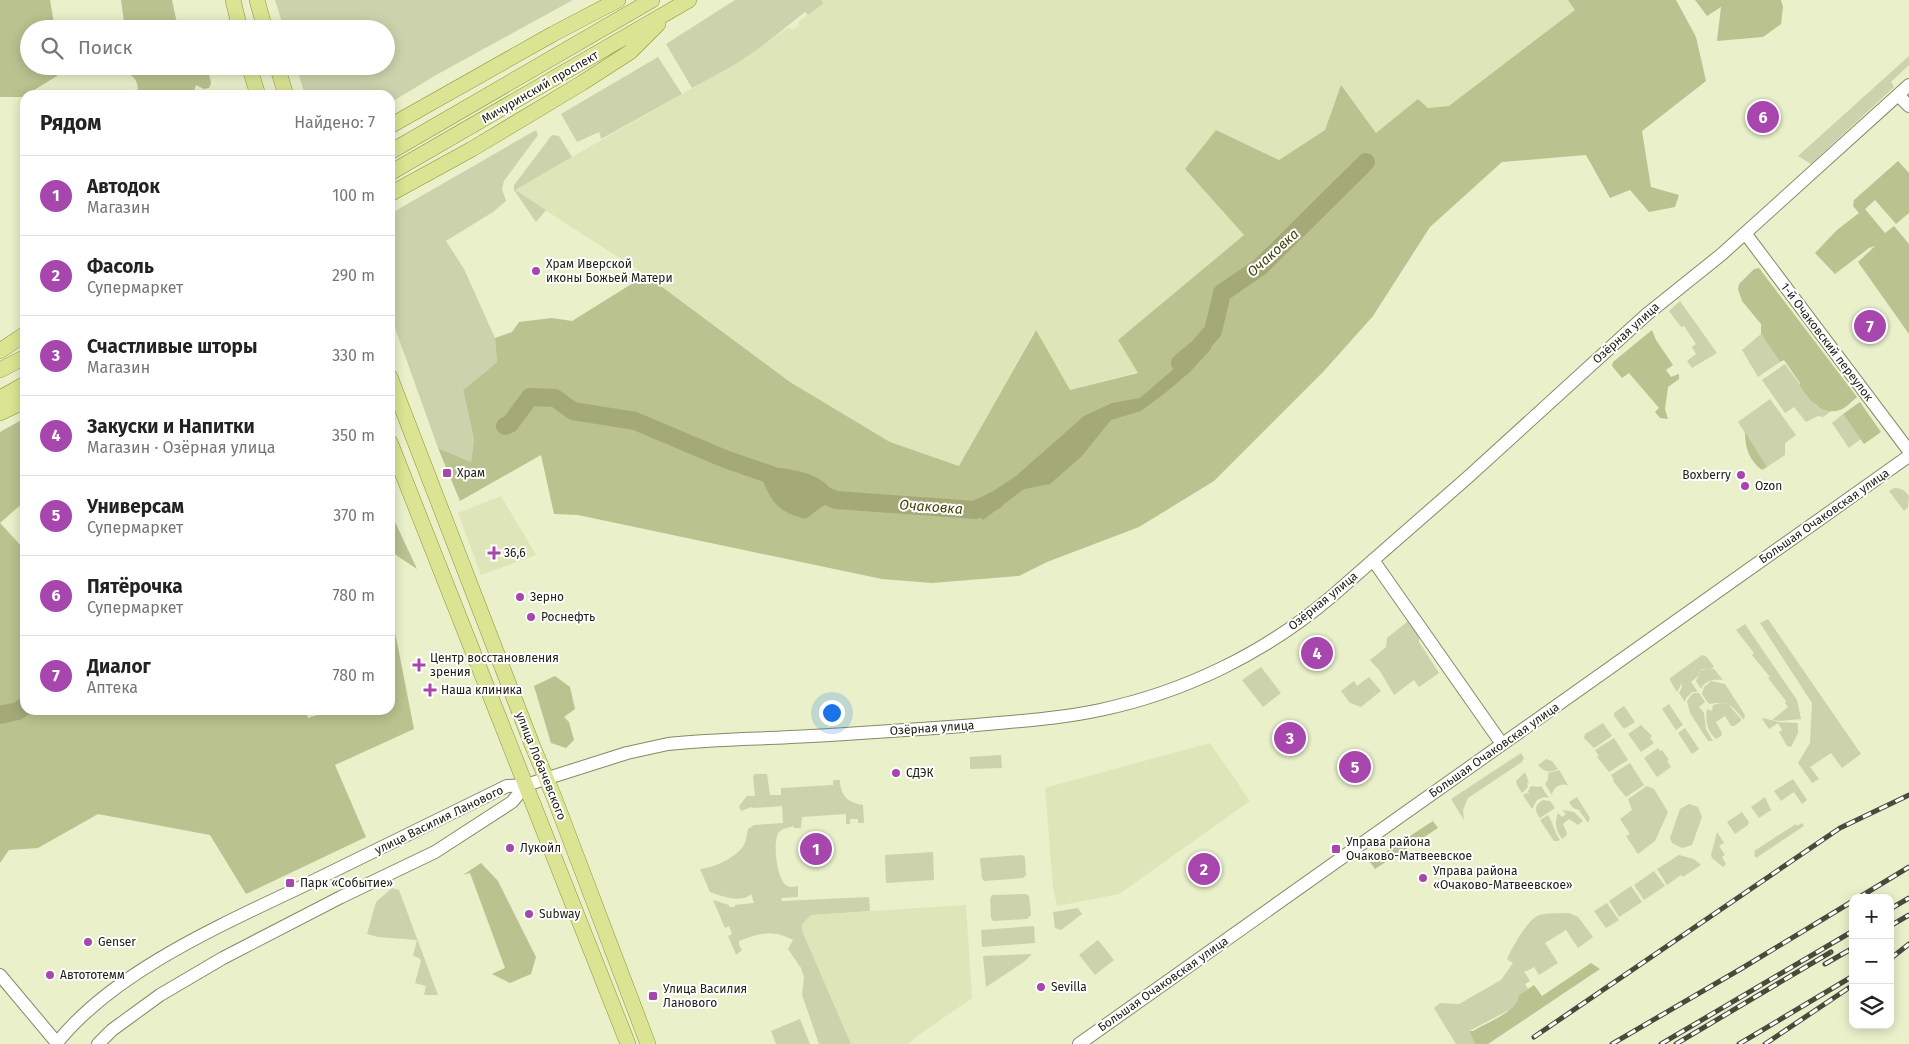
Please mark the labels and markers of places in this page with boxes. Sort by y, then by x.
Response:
pin: 6 [1747,98,1779,136]
place label: Храм Иверской иконы Божьей Матери [546,257,673,285]
marker: Храм Иверской иконы Божьей Матери [530,265,542,277]
pin: 7 [1854,307,1886,345]
place label: Храм [457,466,485,480]
marker: Храм [441,467,453,479]
place label: Boxberry [1682,468,1731,482]
marker: Boxberry [1735,469,1747,481]
place label: Ozon [1755,479,1782,493]
marker: Ozon [1739,480,1751,492]
place label: 36,6 [504,546,526,560]
marker: 36,6 [488,547,500,559]
place label: Зерно [530,590,564,604]
marker: Зерно [514,591,526,603]
place label: Роснефть [541,610,595,624]
marker: Роснефть [525,611,537,623]
pin: 4 [1301,634,1333,672]
place label: Центр восстановления зрения [430,651,559,679]
marker: Центр восстановления зрения [412,658,426,672]
marker: Наша клиника [423,683,437,697]
place label: Наша клиника [441,683,522,697]
pin: 3 [1274,719,1306,757]
pin: 5 [1339,748,1371,786]
place label: СДЭК [906,766,934,780]
marker: СДЭК [890,767,902,779]
pin: 1 [800,830,832,868]
place label: Управа района Очаково-Матвеевское [1346,835,1472,863]
place label: Лукойл [520,841,561,855]
marker: Лукойл [504,842,516,854]
marker: Управа района Очаково-Матвеевское [1330,843,1342,855]
pin: 2 [1188,850,1220,888]
place label: Управа района «Очаково-Матвеевское» [1433,864,1573,892]
marker: Управа района «Очаково-Матвеевское» [1417,872,1429,884]
place label: Парк «Событие» [300,876,393,890]
marker: Парк «Событие» [284,877,296,889]
place label: Subway [539,907,580,921]
marker: Subway [523,908,535,920]
place label: Genser [98,935,136,949]
marker: Genser [82,936,94,948]
place label: Автототемм [60,968,125,982]
marker: Автототемм [44,969,56,981]
place label: Sevilla [1051,980,1087,994]
marker: Sevilla [1035,981,1047,993]
place label: Улица Василия Ланового [663,982,747,1010]
marker: Улица Василия Ланового [647,990,659,1002]

